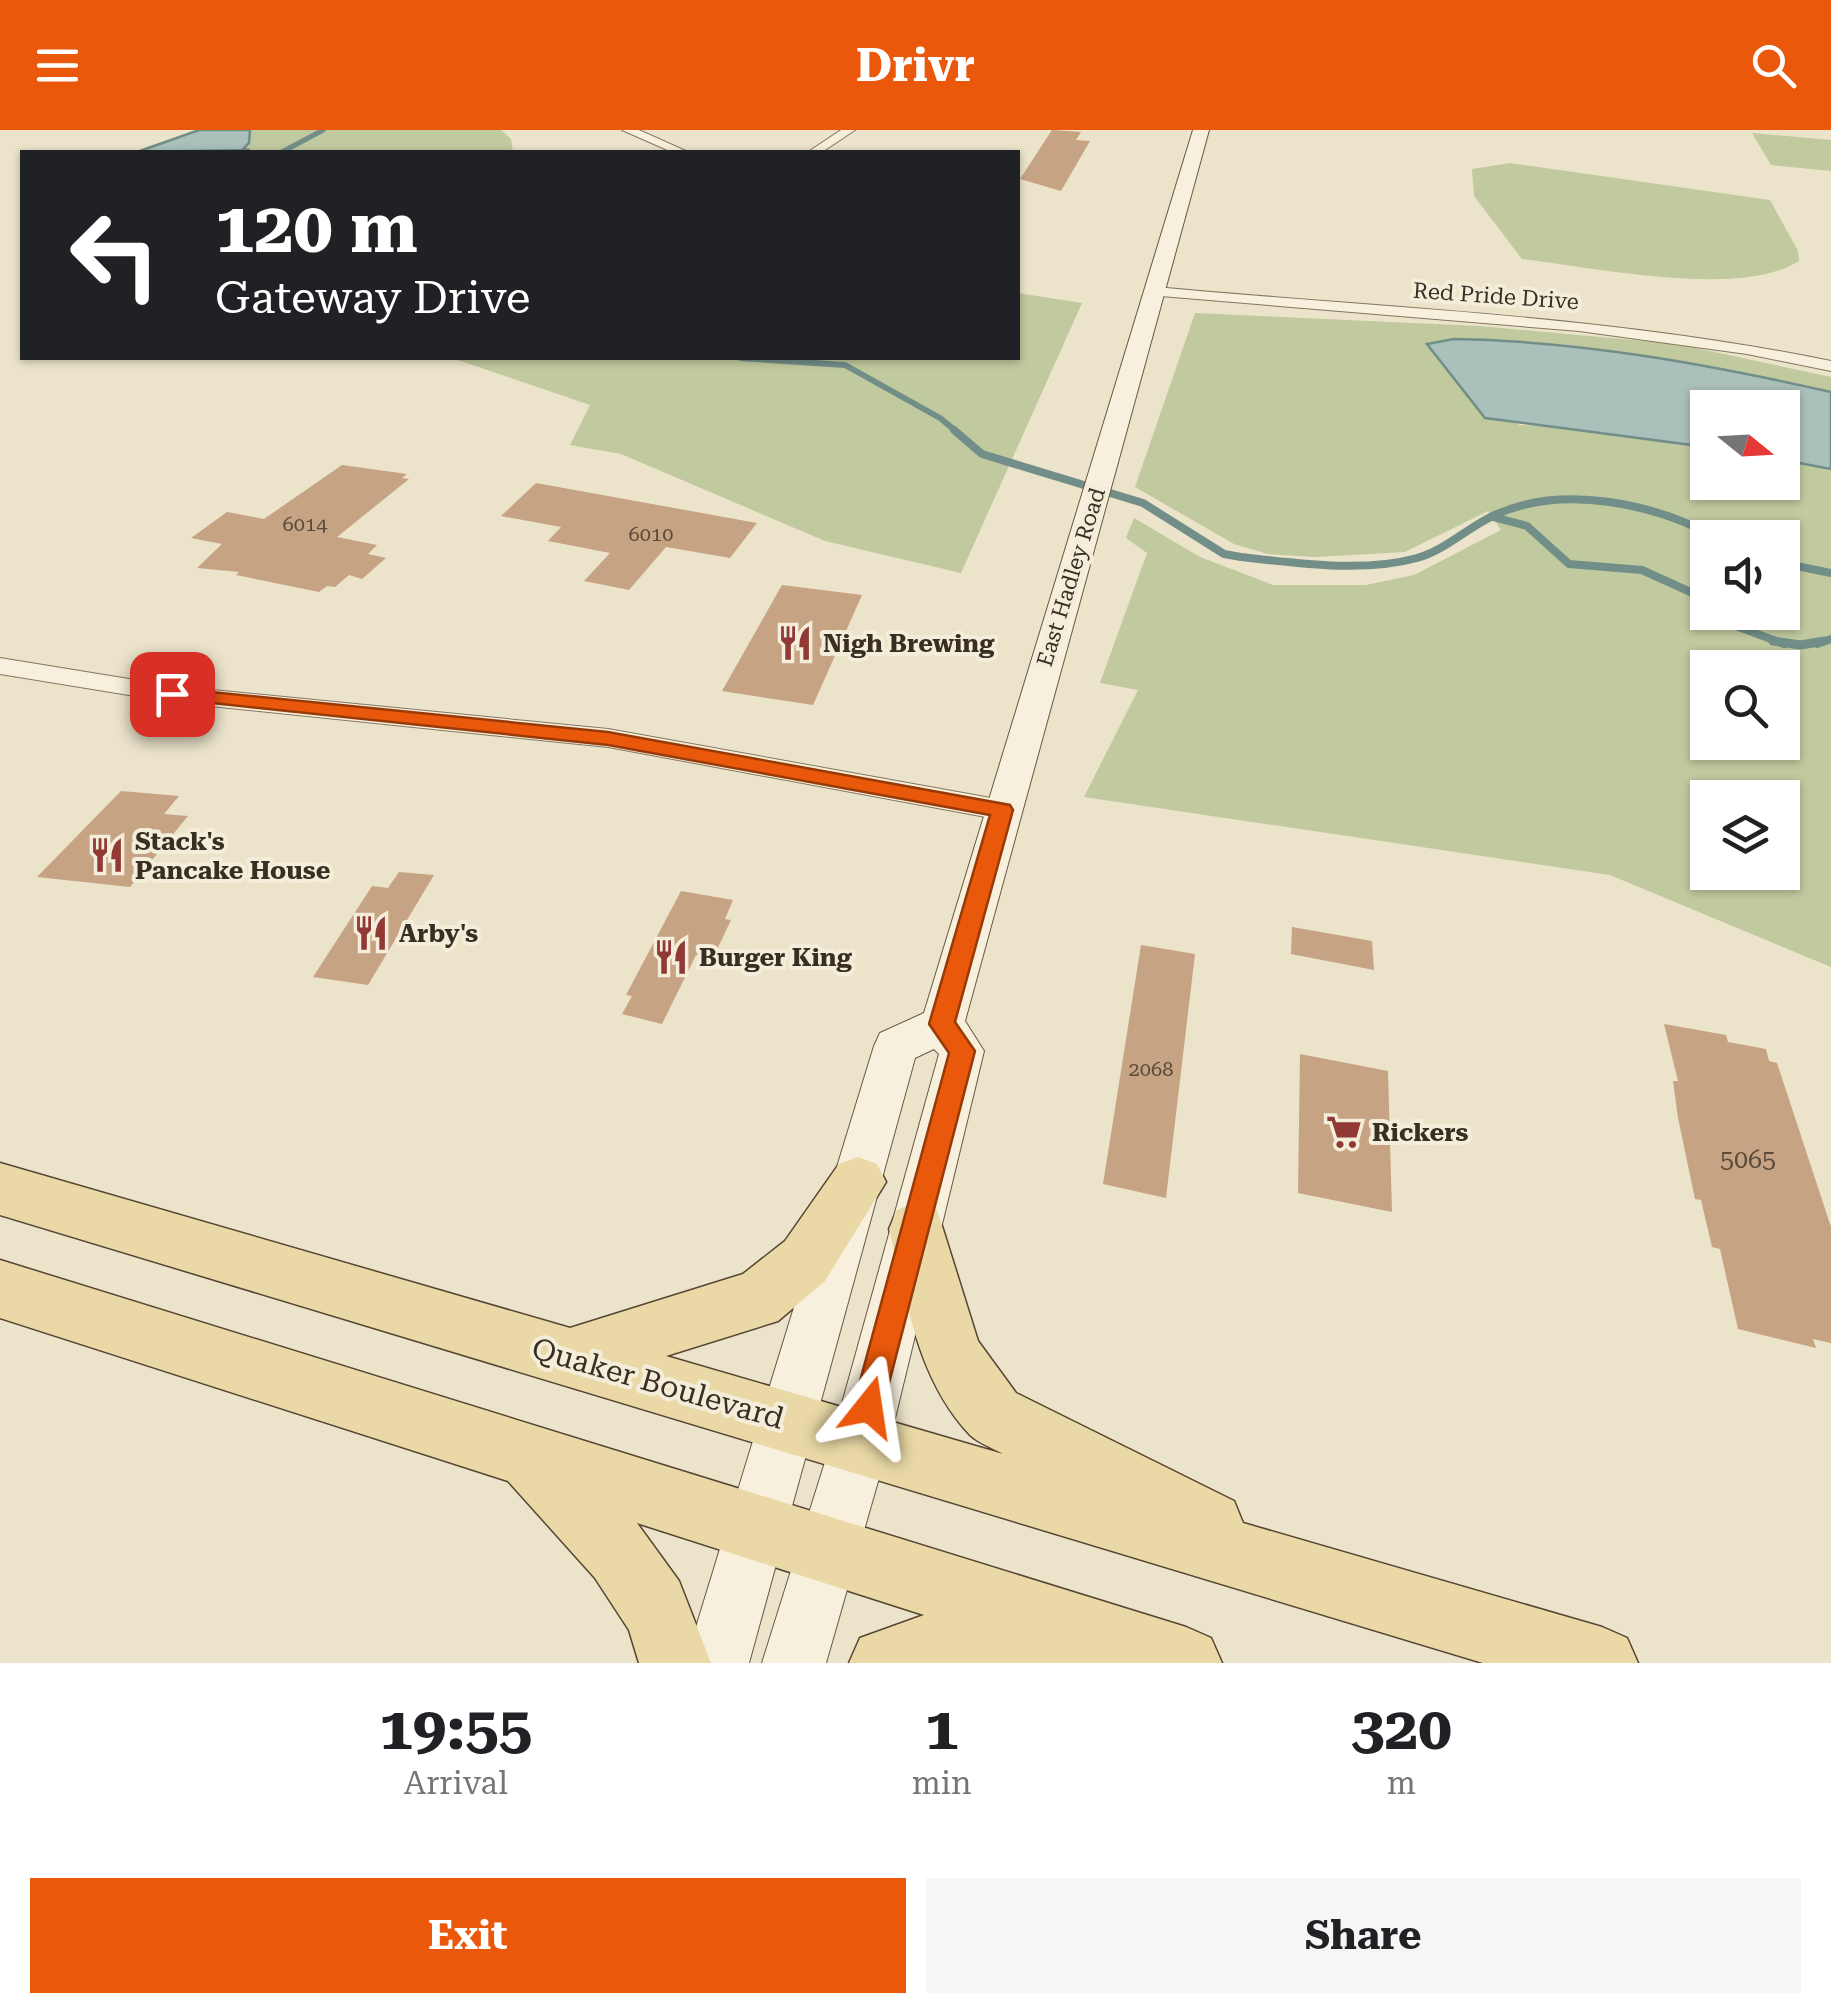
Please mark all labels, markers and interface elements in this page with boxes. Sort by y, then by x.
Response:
icon: menu [30,38,85,93]
icon: search [1746,38,1801,93]
text: Drivr [856,39,975,92]
text: 120 m [215,187,418,269]
icon: left [50,190,180,320]
text: Gateway Drive [215,271,531,324]
street label: Red Pride Drive [1412,278,1580,314]
north arrow [1690,390,1800,500]
map controls [1690,390,1800,890]
street label: East Hadley Road [1032,485,1110,669]
house number: 6014 [283,512,328,536]
button: sound [1690,520,1800,630]
house number: 6010 [629,522,673,546]
restaurant icon: Nigh Brewing [776,624,814,662]
place label: Nigh Brewing [823,629,995,658]
button: search [1690,650,1800,760]
pin [130,652,215,737]
icon: arrive [145,667,200,722]
button: layers [1690,780,1800,890]
place label: Stack's Pancake House [135,827,330,885]
restaurant icon: Stack's Pancake House [88,836,126,874]
restaurant icon: Arby's [352,914,390,952]
place label: Arby's [399,919,478,948]
restaurant icon: Burger King [652,938,690,976]
place label: Burger King [699,943,852,972]
house number: 2068 [1129,1057,1173,1081]
supermarket icon: Rickers [1325,1113,1363,1151]
place label: Rickers [1372,1118,1469,1147]
house number: 5065 [1720,1145,1776,1174]
street label: Quaker Boulevard [528,1330,788,1436]
position arrow [817,1355,921,1459]
text: 19:55 [379,1693,532,1764]
text: 1 [925,1693,958,1764]
text: 320 [1351,1693,1452,1764]
text: Arrival [404,1764,508,1802]
text: min [912,1764,972,1802]
text: m [1387,1764,1416,1802]
button: Exit [30,1878,906,1993]
button: Share [926,1878,1801,1993]

